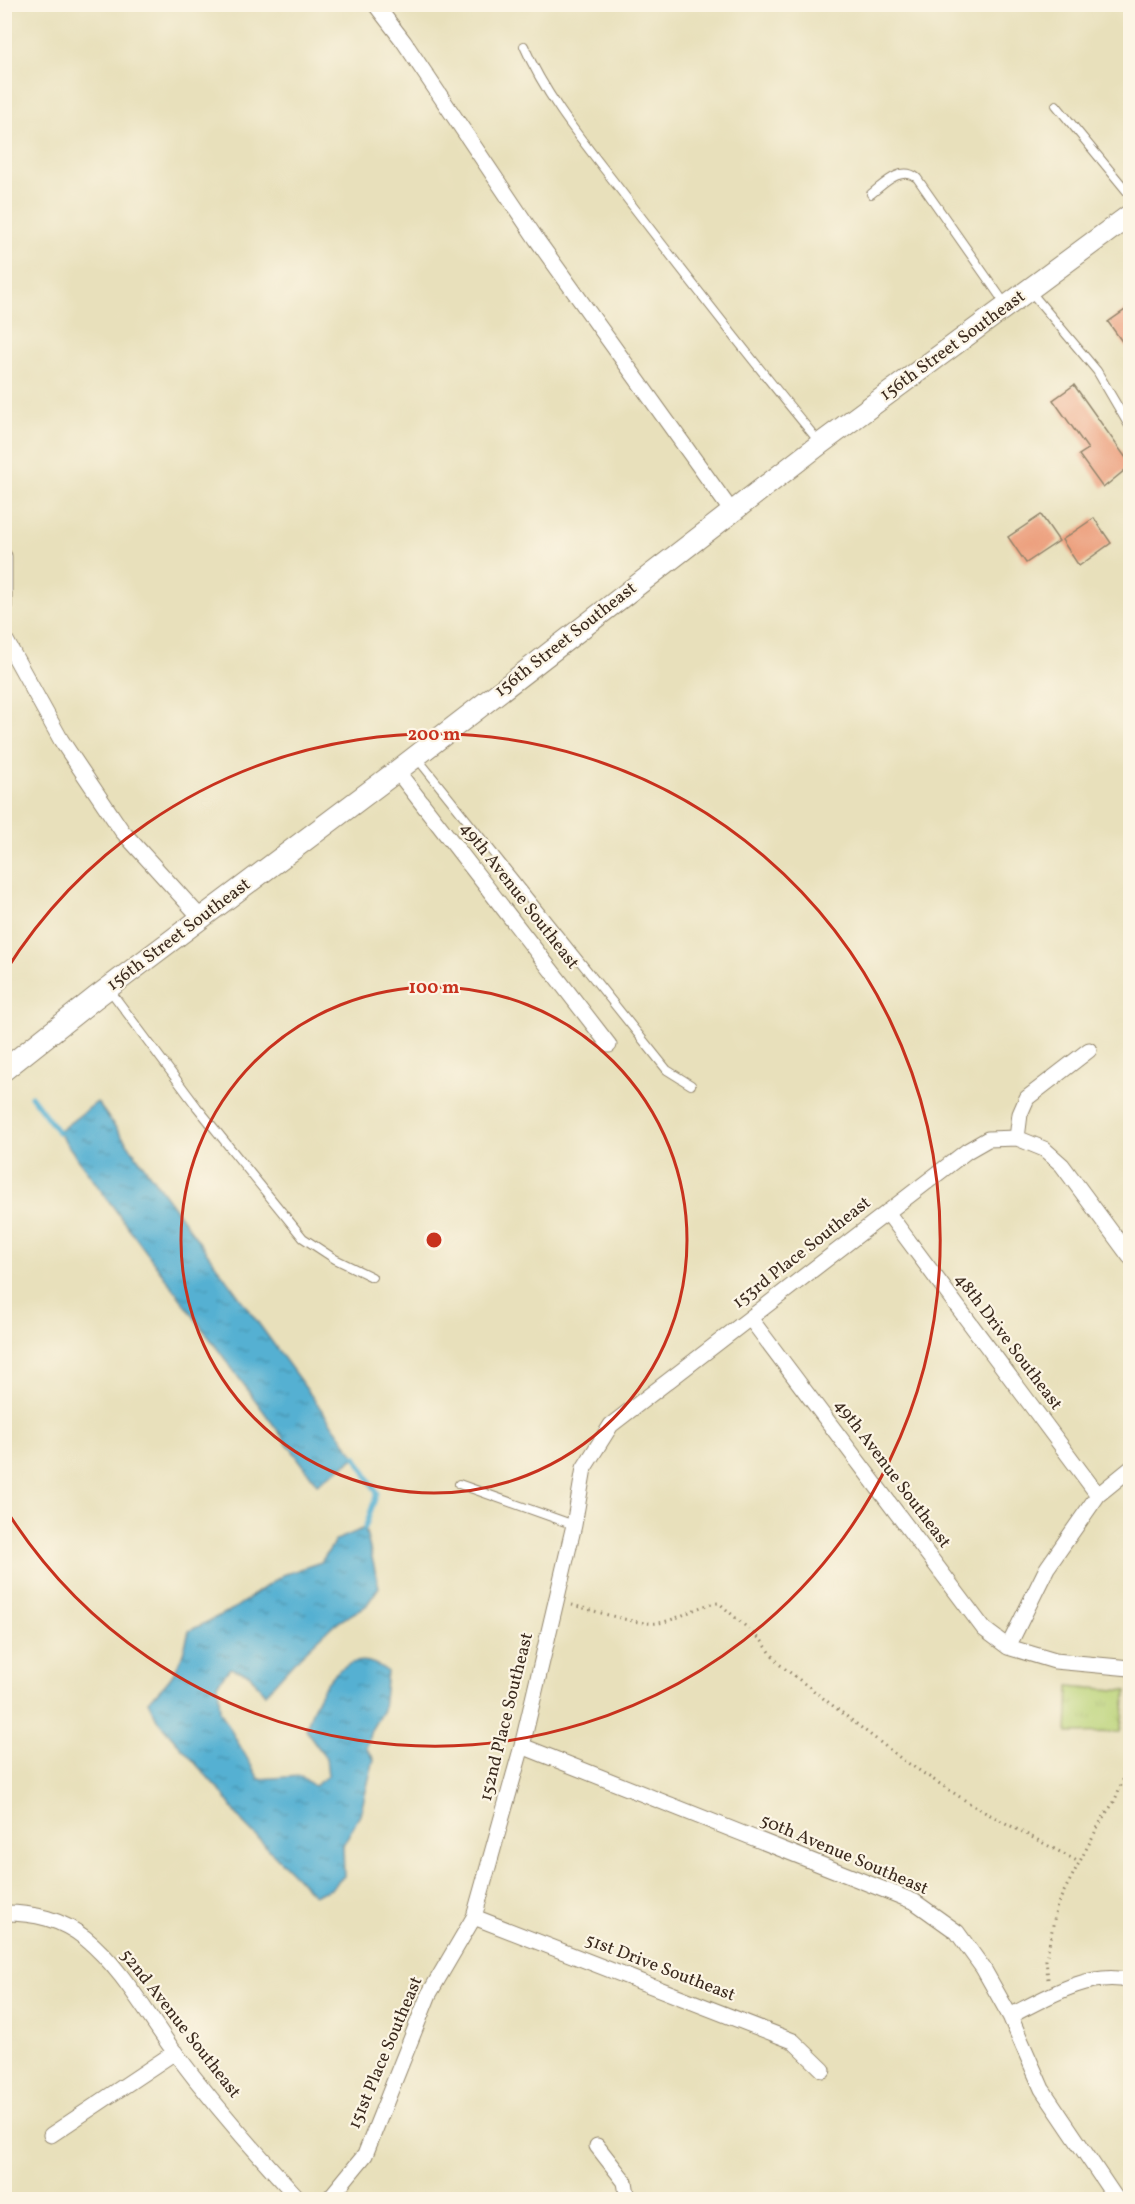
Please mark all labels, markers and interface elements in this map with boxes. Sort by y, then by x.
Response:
street label: 156th Street Southeast [875,285,1031,407]
street label: 156th Street Southeast [490,576,642,704]
text: 200 m [408,723,460,748]
street label: 49th Avenue Southeast [453,817,585,975]
street label: 156th Street Southeast [102,873,256,997]
text: 100 m [409,976,459,1001]
street label: 153rd Place Southeast [728,1191,876,1315]
centre of rings [424,1230,444,1250]
street label: 48th Drive Southeast [948,1268,1068,1416]
street label: 49th Avenue Southeast [828,1394,956,1554]
street label: 152nd Place Southeast [474,1630,540,1804]
street label: 50th Avenue Southeast [756,1808,932,1902]
street label: 51st Drive Southeast [581,1928,739,2008]
street label: 52nd Avenue Southeast [114,1944,246,2104]
street label: 151st Place Southeast [343,1973,429,2133]

